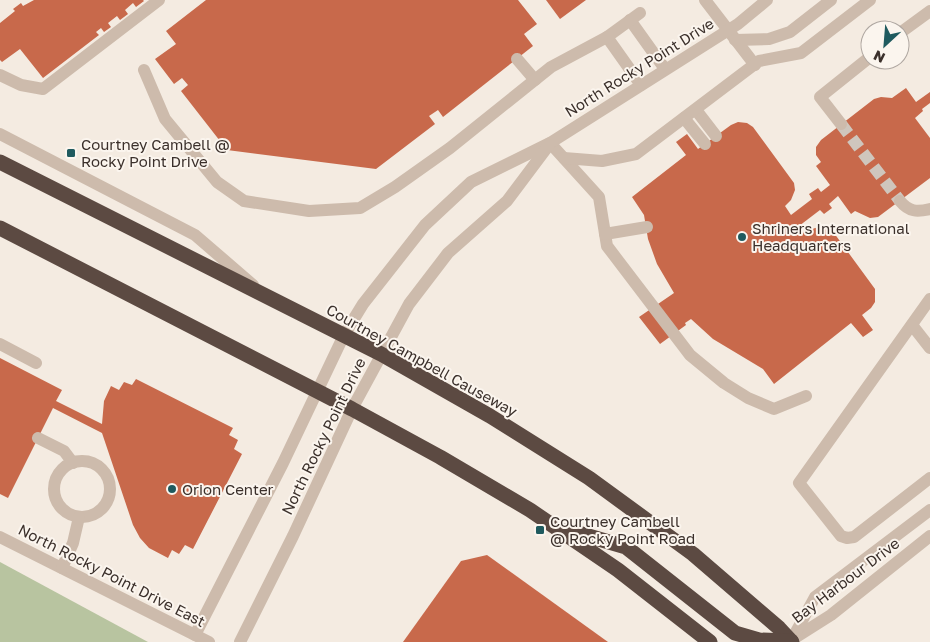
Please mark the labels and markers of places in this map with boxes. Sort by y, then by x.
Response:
place label: Courtney Cambell @ Rocky Point Drive [81,135,230,170]
marker: Courtney Cambell @ Rocky Point Drive [65,147,77,159]
place label: Shriners International Headquarters [752,219,910,254]
marker: Shriners International Headquarters [736,231,748,243]
place label: Orion Center [182,480,274,498]
marker: Orion Center [166,483,178,495]
place label: Courtney Cambell @ Rocky Point Road [550,512,695,547]
marker: Courtney Cambell @ Rocky Point Road [534,524,546,536]

